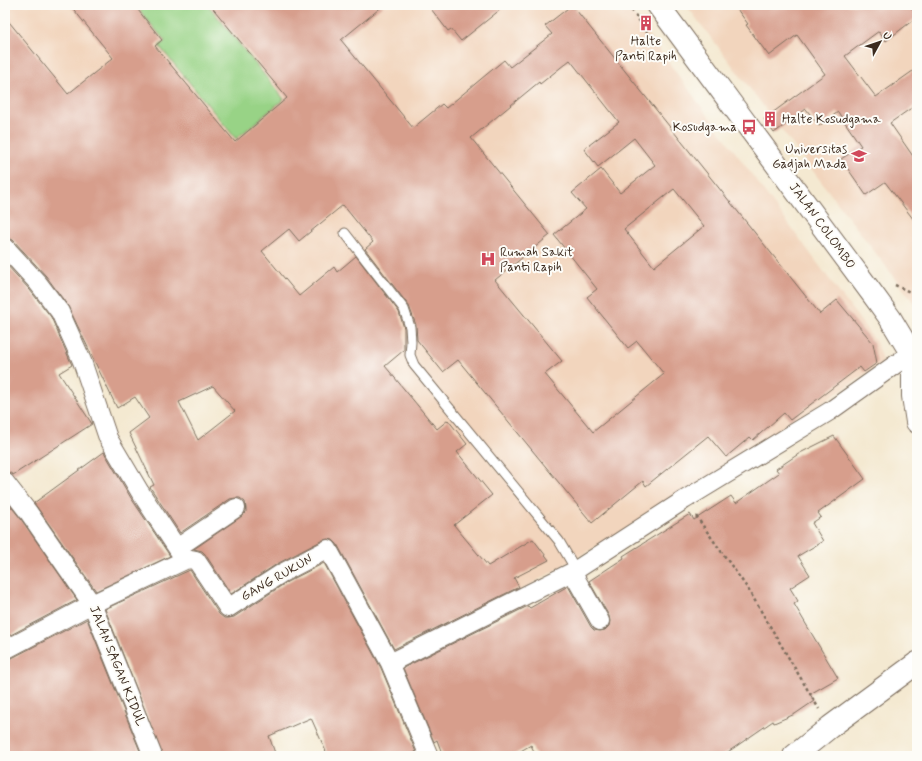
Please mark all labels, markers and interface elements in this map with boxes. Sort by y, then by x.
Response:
building icon: Halte Panti Rapih [637,14,655,32]
north arrow [860,22,900,62]
text: U [879,29,895,43]
place label: Halte Panti Rapih [615,33,677,65]
building icon: Halte Kosudgama [761,110,779,128]
place label: Halte Kosudgama [782,111,881,128]
bus stop icon: Kosudgama [740,118,758,136]
place label: Kosudgama [673,119,737,136]
place label: Universitas Gadjah Mada [772,141,847,173]
school or university icon: Universitas Gadjah Mada [850,147,868,165]
street label: JALAN COLOMBO [785,179,859,273]
place label: Rumah Sakit Panti Rapih [500,244,573,276]
hospital icon: Rumah Sakit Panti Rapih [479,250,497,268]
street label: GANG RUKUN [238,550,316,605]
street label: JALAN SAGAN KIDUL [85,603,149,729]

